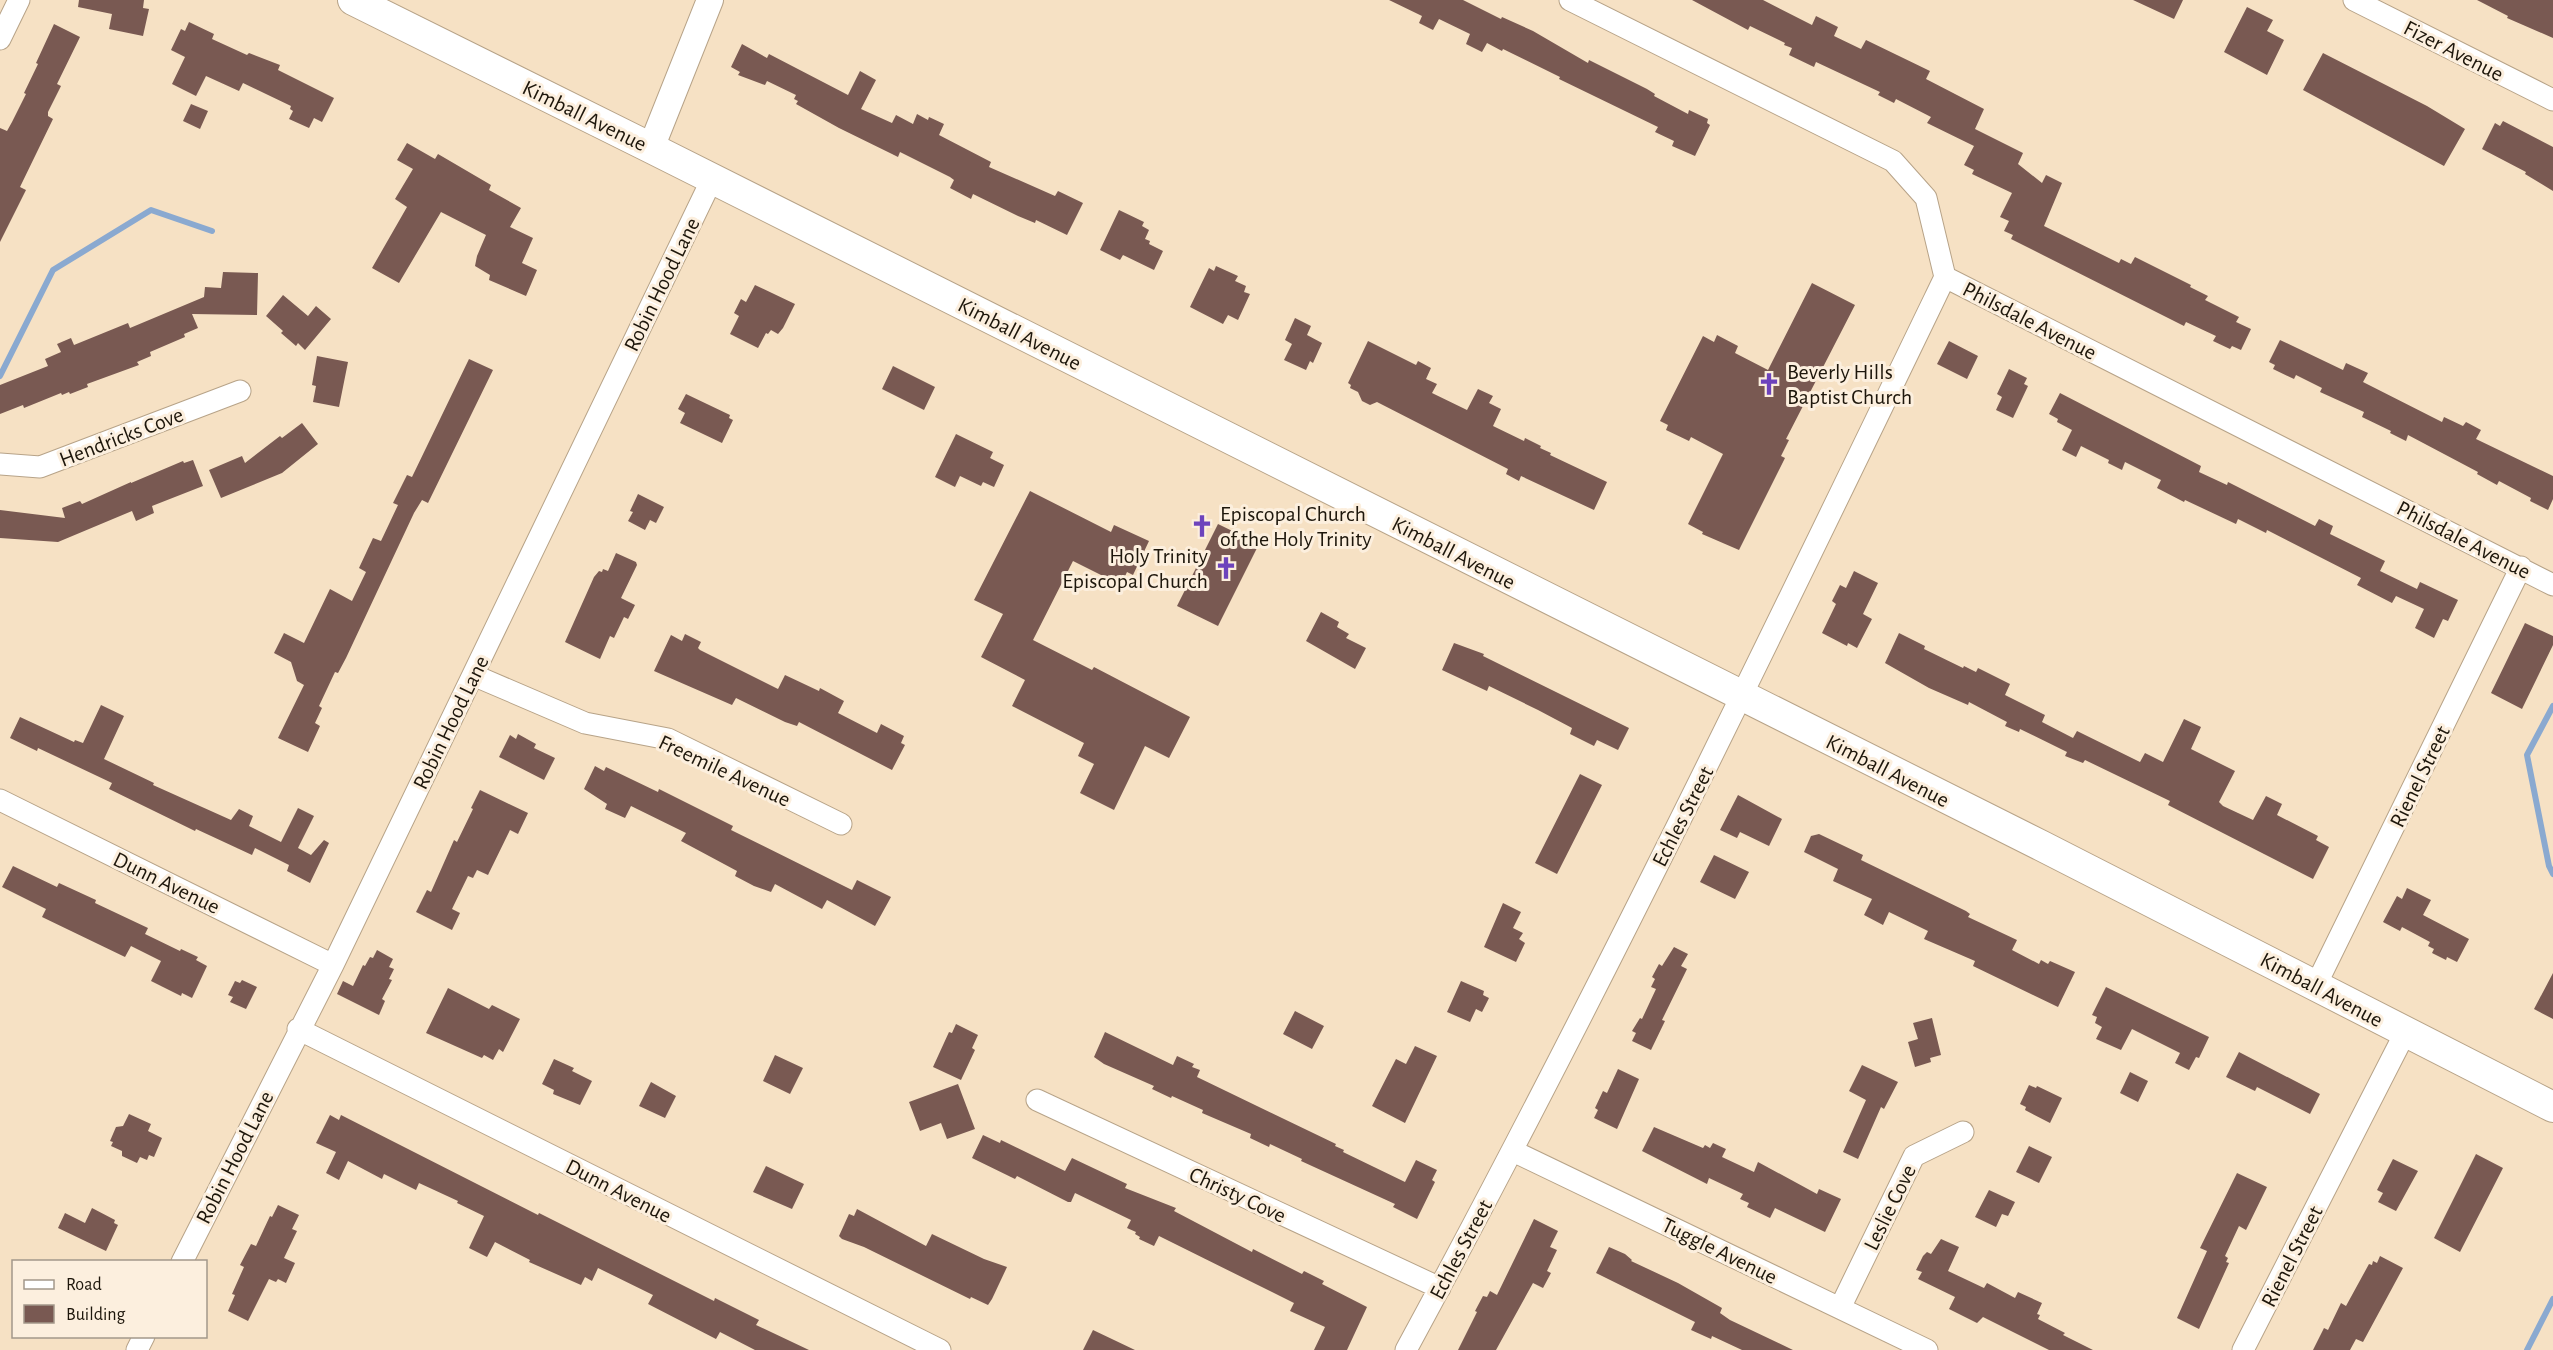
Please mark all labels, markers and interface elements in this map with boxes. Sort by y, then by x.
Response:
street label: Fizer Avenue [2400,16,2507,85]
street label: Kimball Avenue [519,76,650,155]
street label: Robin Hood Lane [620,214,704,355]
street label: Philsdale Avenue [1959,278,2100,364]
street label: Kimball Avenue [954,293,1085,374]
place label: Beverly Hills Baptist Church [1787,361,1912,408]
church icon: Beverly Hills Baptist Church [1756,371,1782,397]
street label: Hendricks Cove [56,403,186,471]
street label: Philsdale Avenue [2393,497,2534,583]
place label: Episcopal Church of the Holy Trinity [1220,503,1372,550]
street label: Kimball Avenue [1388,512,1519,593]
church icon: Episcopal Church of the Holy Trinity [1189,513,1215,539]
place label: Holy Trinity Episcopal Church [1062,545,1209,592]
church icon: Holy Trinity Episcopal Church [1213,555,1239,581]
street label: Robin Hood Lane [409,652,493,793]
street label: Rienel Street [2386,722,2454,831]
street label: Kimball Avenue [1822,730,1953,811]
street label: Freemile Avenue [655,731,794,811]
street label: Echles Street [1648,763,1717,870]
street label: Dunn Avenue [110,848,223,918]
street label: Kimball Avenue [2257,948,2386,1031]
street label: Robin Hood Lane [192,1088,278,1227]
street label: Dunn Avenue [562,1155,675,1227]
street label: Leslie Cove [1860,1161,1920,1254]
street label: Christy Cove [1186,1163,1289,1227]
street label: Echles Street [1426,1196,1496,1303]
street label: Rienel Street [2257,1202,2327,1310]
street label: Tuggle Avenue [1659,1214,1781,1288]
legend [12,1260,207,1338]
text: Road [66,1276,102,1294]
text: Building [66,1306,126,1324]

